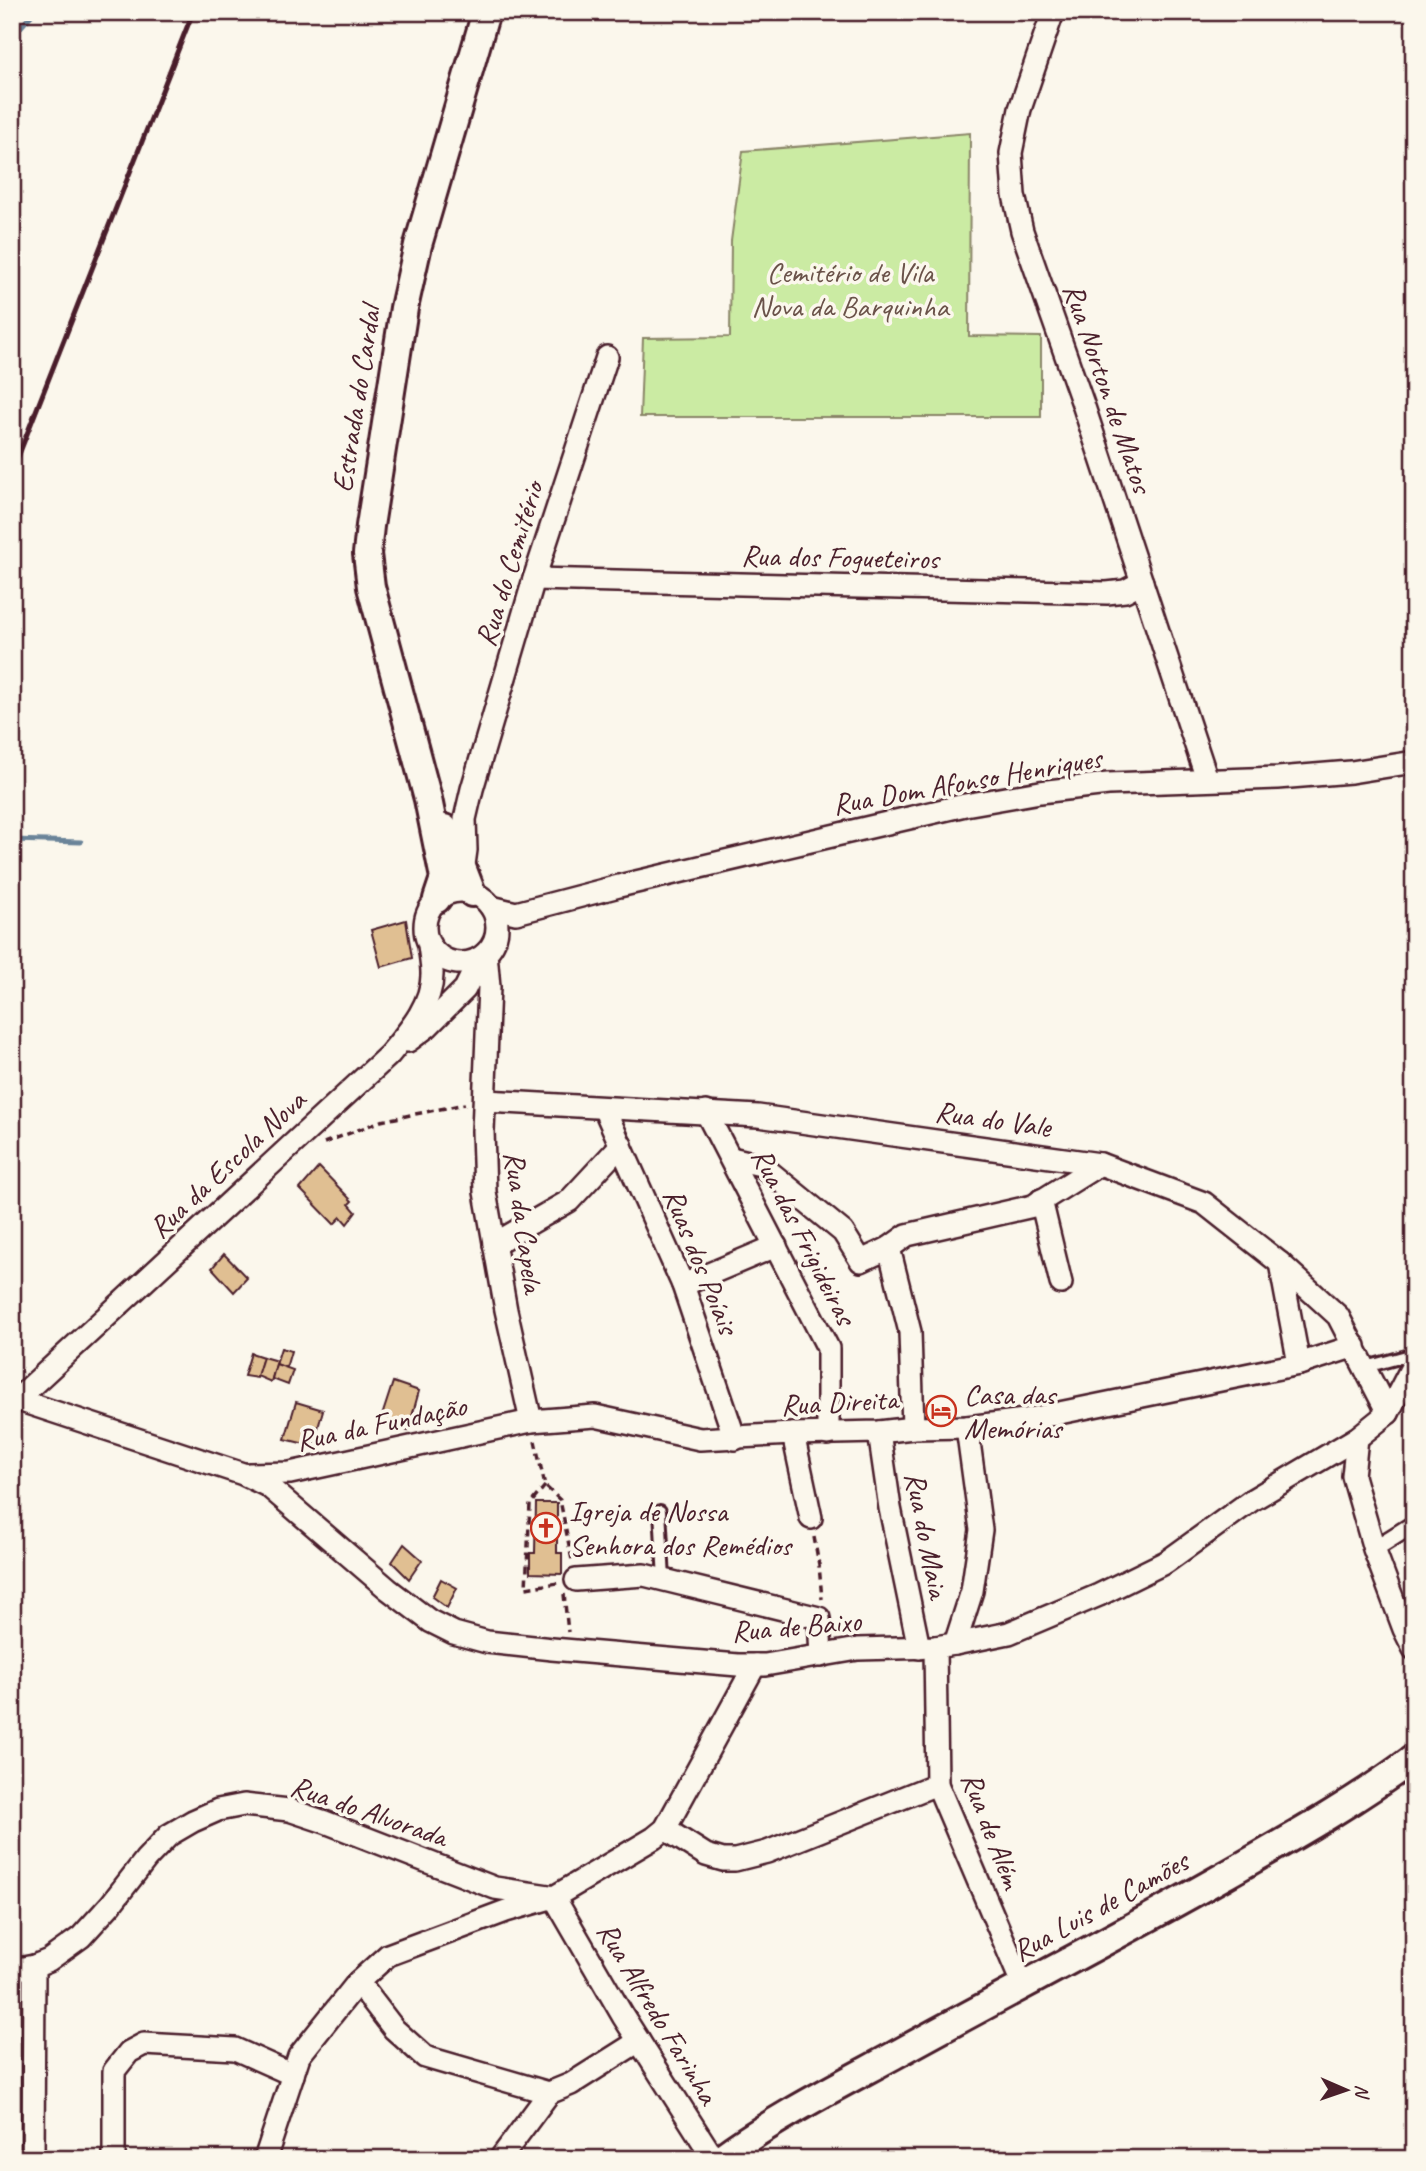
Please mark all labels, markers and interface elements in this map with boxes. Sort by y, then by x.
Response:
park label: Cemitério de Vila Nova da Barquinha [751,253,950,325]
street label: Rua Norton de Matos [1054,278,1162,500]
street label: Estrada do Cardal [323,299,390,495]
street label: Rua do Cemitério [466,474,553,651]
street label: Rua dos Fogueteiros [741,536,942,578]
street label: Rua Dom Afonso Henriques [830,738,1107,823]
street label: Rua da Escola Nova [141,1080,315,1246]
street label: Rua do Vale [933,1092,1055,1146]
street label: Rua das Frigideiras [743,1141,866,1333]
street label: Rua da Capela [495,1149,553,1298]
street label: Ruas dos Poíais [655,1183,748,1342]
place label: Casa das Memórias [964,1375,1064,1447]
street label: Rua Direita [780,1380,901,1424]
street label: Rua da Fundação [292,1386,471,1460]
hotel icon: Casa das Memórias [924,1394,958,1428]
street label: Rua do Maia [896,1469,958,1604]
place label: Igreja de Nossa Senhora dos Remédios [569,1492,794,1564]
church icon: Igreja de Nossa Senhora dos Remédios [529,1511,563,1545]
street label: Rua de Baixo [730,1601,864,1651]
street label: Rua do Alvorada [286,1767,455,1856]
street label: Rua de Além [953,1767,1032,1895]
street label: Rua Luis de Camões [1005,1841,1197,1970]
street label: Rua Alfredo Farinha [589,1915,728,2113]
north arrow [1310,2056,1380,2126]
text: N [1350,2084,1374,2100]

